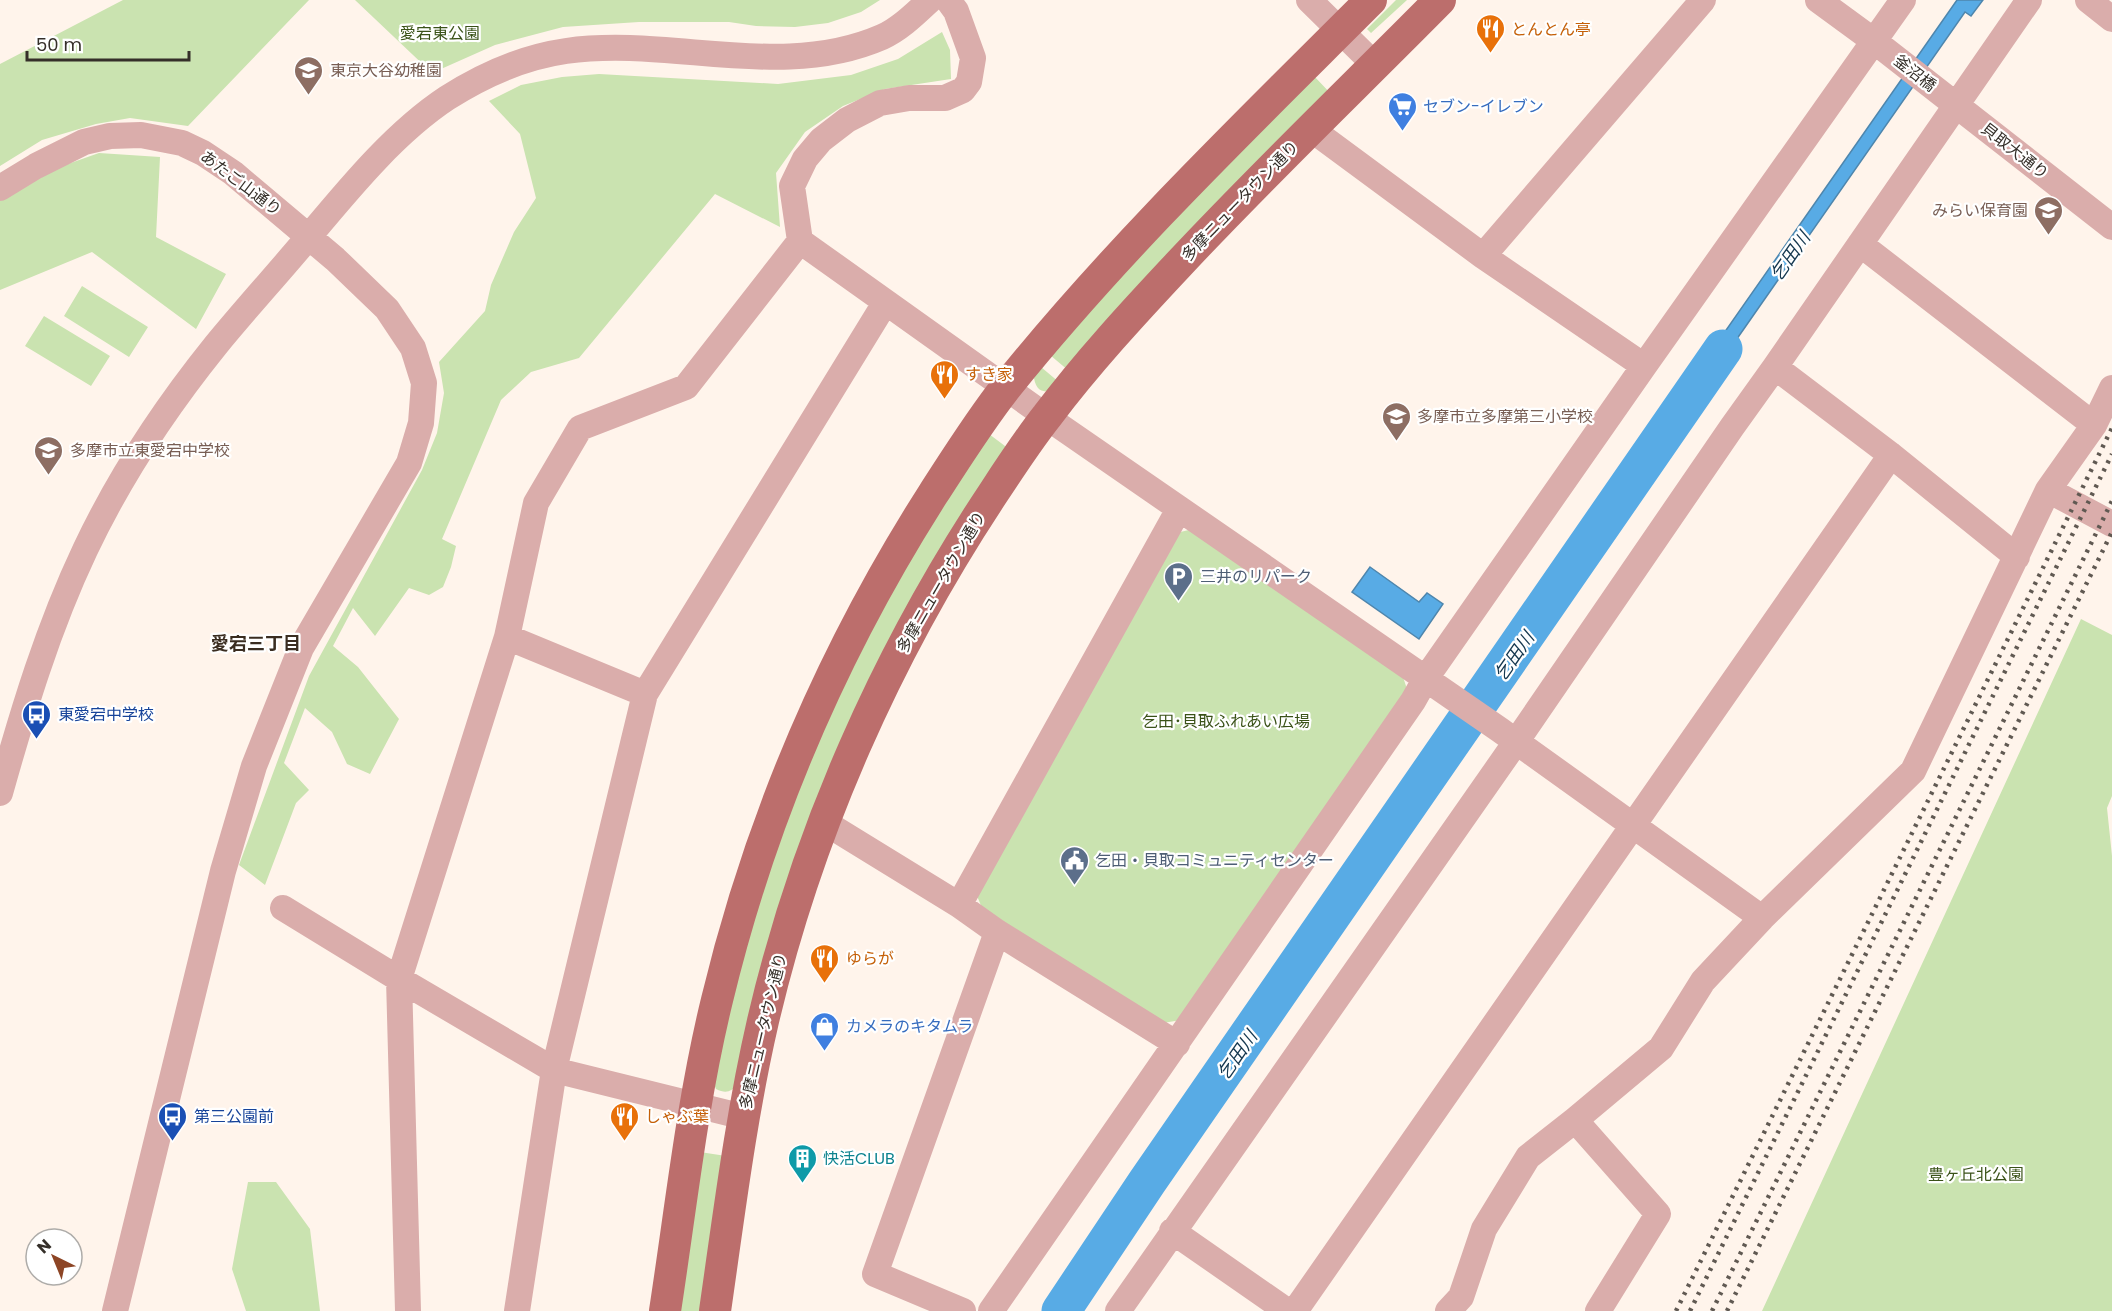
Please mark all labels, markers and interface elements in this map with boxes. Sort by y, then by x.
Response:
restaurant icon: とんとん亭 [1474,13,1506,55]
place label: とんとん亭 [1511,18,1591,41]
park label: 愛宕東公園 [400,22,480,45]
scale bar [27,24,189,62]
text: 50 m [36,32,82,57]
street label: 釜沼橋 [1889,49,1941,97]
school or university icon: 東京大谷幼稚園 [293,54,325,96]
place label: 東京大谷幼稚園 [330,59,442,82]
supermarket icon: セブン-イレブン [1386,90,1418,132]
place label: セブン-イレブン [1423,95,1544,118]
street label: 貝取大通り [1976,117,2054,185]
street label: 多摩ニュータウン通り [1176,135,1304,267]
street label: あたご山通り [196,145,286,221]
school or university icon: みらい保育園 [2033,194,2065,236]
place label: みらい保育園 [1932,199,2028,222]
water label: 乞田川 [1764,225,1817,285]
restaurant icon: すき家 [928,358,960,400]
place label: すき家 [965,363,1013,386]
school or university icon: 多摩市立多摩第三小学校 [1380,400,1412,442]
place label: 多摩市立多摩第三小学校 [1417,405,1593,428]
school or university icon: 多摩市立東愛宕中学校 [33,434,65,476]
place label: 多摩市立東愛宕中学校 [70,439,230,462]
street label: 多摩ニュータウン通り [891,507,991,657]
parking icon: 三井のリパーク [1163,560,1195,602]
place label: 三井のリパーク [1200,565,1312,588]
water label: 乞田川 [1488,625,1541,685]
district label: 愛宕三丁目 [211,631,301,656]
bus stop icon: 東愛宕中学校 [21,698,53,740]
place label: 東愛宕中学校 [58,703,154,726]
park label: 乞田･貝取ふれあい広場 [1142,710,1310,733]
public building icon: 乞田・貝取コミュニティセンター [1058,844,1090,886]
place label: 乞田・貝取コミュニティセンター [1095,849,1334,872]
restaurant icon: ゆらが [809,942,841,984]
place label: ゆらが [846,947,894,970]
street label: 多摩ニュータウン通り [734,950,792,1112]
shop icon: カメラのキタムラ [809,1010,841,1052]
place label: カメラのキタムラ [846,1015,973,1038]
water label: 乞田川 [1211,1024,1264,1084]
bus stop icon: 第三公園前 [157,1100,189,1142]
restaurant icon: しゃぶ葉 [608,1100,640,1142]
place label: 第三公園前 [194,1105,274,1128]
place label: しゃぶ葉 [645,1105,709,1128]
building icon: 快活CLUB [786,1142,818,1184]
place label: 快活CLUB [823,1147,895,1170]
park label: 豊ヶ丘北公園 [1928,1163,2024,1186]
north arrow [24,1227,84,1287]
text: N [32,1234,56,1259]

